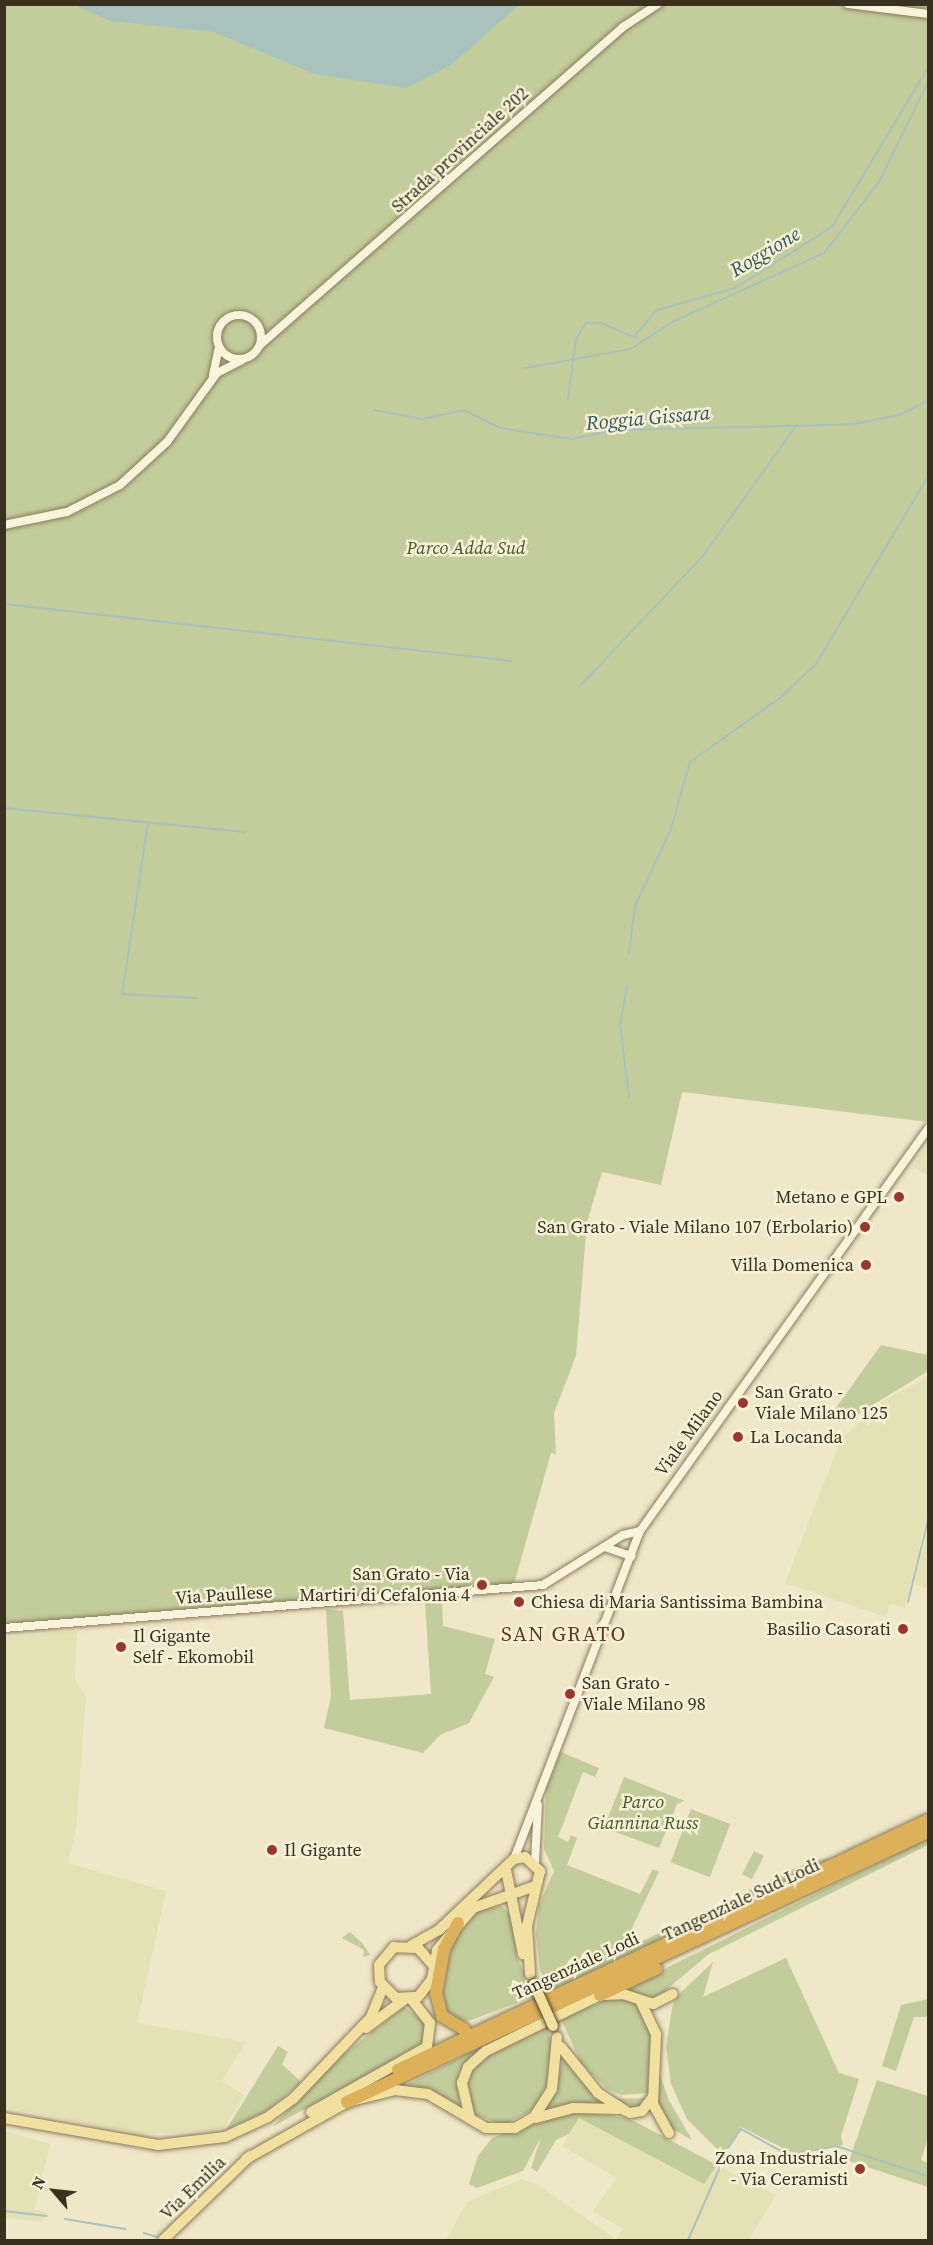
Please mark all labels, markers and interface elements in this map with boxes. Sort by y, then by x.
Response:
street label: Strada provinciale 202 [387,83,533,217]
water label: Roggione [726,222,804,282]
water label: Roggia Gissara [585,401,711,435]
park label: Parco Adda Sud [407,537,525,559]
place label: Metano e GPL [775,1186,887,1208]
marker: Metano e GPL [892,1190,906,1204]
place label: San Grato - Viale Milano 107 (Erbolario) [537,1216,853,1238]
marker: San Grato - Viale Milano 107 (Erbolario) [858,1220,872,1234]
place label: Villa Domenica [731,1254,854,1276]
marker: Villa Domenica [859,1258,873,1272]
place label: San Grato - Viale Milano 125 [755,1382,888,1424]
street label: Viale Milano [650,1386,728,1480]
marker: San Grato - Viale Milano 125 [736,1396,750,1410]
place label: La Locanda [750,1426,843,1448]
marker: La Locanda [731,1430,745,1444]
place label: San Grato - Via Martiri di Cefalonia 4 [299,1564,470,1606]
marker: San Grato - Via Martiri di Cefalonia 4 [475,1578,489,1592]
street label: Via Paullese [175,1581,273,1609]
place label: Chiesa di Maria Santissima Bambina [531,1591,823,1613]
marker: Chiesa di Maria Santissima Bambina [512,1595,526,1609]
place label: Basilio Casorati [767,1618,891,1640]
district label: SAN GRATO [501,1621,627,1647]
marker: Basilio Casorati [896,1622,910,1636]
place label: Il Gigante Self - Ekomobil [133,1626,254,1668]
marker: Il Gigante Self - Ekomobil [114,1640,128,1654]
place label: San Grato - Viale Milano 98 [582,1673,706,1716]
marker: San Grato - Viale Milano 98 [563,1687,577,1701]
park label: Parco Giannina Russ [588,1792,698,1834]
place label: Il Gigante [284,1839,362,1861]
marker: Il Gigante [265,1843,279,1857]
street label: Tangenziale Sud Lodi [659,1854,823,1946]
street label: Tangenziale Lodi [509,1927,643,2005]
place label: Zona Industriale - Via Ceramisti [715,2148,848,2190]
street label: Via Emilia [156,2152,230,2224]
north arrow [24,2161,84,2221]
marker: Zona Industriale - Via Ceramisti [853,2162,867,2176]
text: N [26,2172,51,2193]

